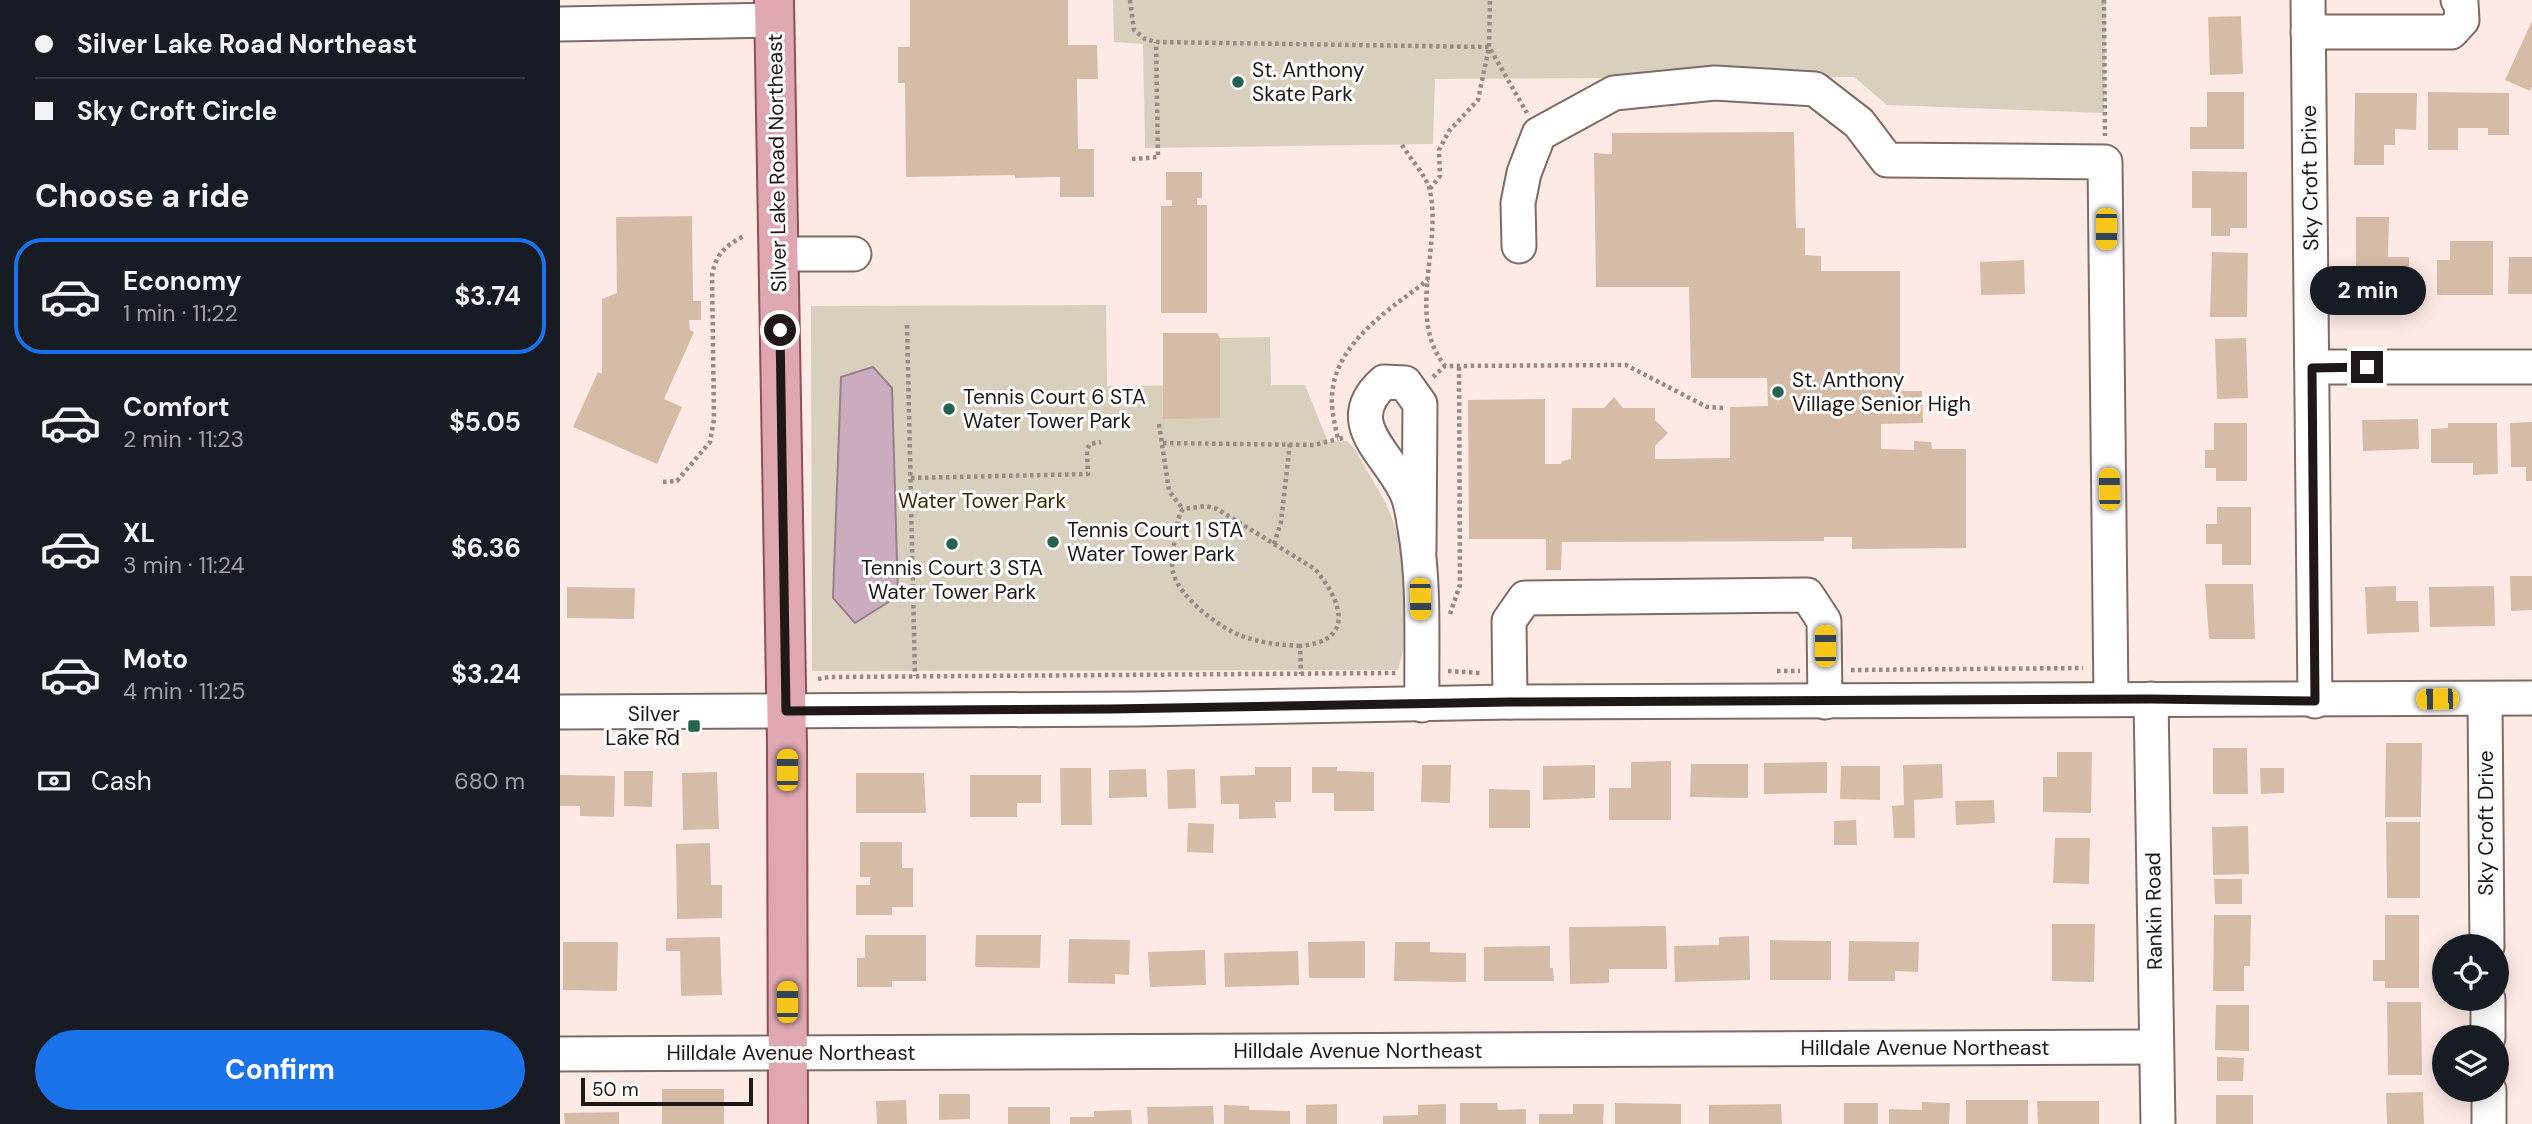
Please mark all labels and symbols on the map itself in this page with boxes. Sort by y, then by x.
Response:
street label: Silver Lake Road Northeast [761,33,793,293]
place label: St. Anthony Skate Park [1252,56,1365,108]
marker: St. Anthony Skate Park [1230,74,1246,90]
street label: Sky Croft Drive [2295,105,2325,251]
car [2096,208,2117,250]
callout: 2 min [2309,266,2425,314]
route start [764,314,796,346]
route end [2351,351,2383,383]
place label: St. Anthony Village Senior High [1792,366,1971,418]
place label: Tennis Court 6 STA Water Tower Park [963,383,1146,435]
marker: St. Anthony Village Senior High [1770,384,1786,400]
marker: Tennis Court 6 STA Water Tower Park [941,401,957,417]
car [2099,468,2120,510]
park label: Water Tower Park [898,487,1066,515]
place label: Tennis Court 1 STA Water Tower Park [1067,516,1243,568]
marker: Tennis Court 1 STA Water Tower Park [1045,534,1061,550]
marker: Tennis Court 3 STA Water Tower Park [944,536,960,552]
place label: Tennis Court 3 STA Water Tower Park [861,554,1043,606]
car [1410,578,1431,620]
car [1815,625,1836,667]
car [2416,688,2459,710]
place label: Silver Lake Rd [605,700,680,752]
marker: Silver Lake Rd [686,718,702,734]
car [777,749,798,791]
street label: Sky Croft Drive [2472,750,2500,896]
street label: Rankin Road [2139,852,2169,970]
car [777,981,798,1023]
street label: Hilldale Avenue Northeast [1800,1034,2050,1062]
street label: Hilldale Avenue Northeast [1233,1037,1483,1065]
street label: Hilldale Avenue Northeast [666,1039,916,1067]
scale bar [581,1075,752,1107]

